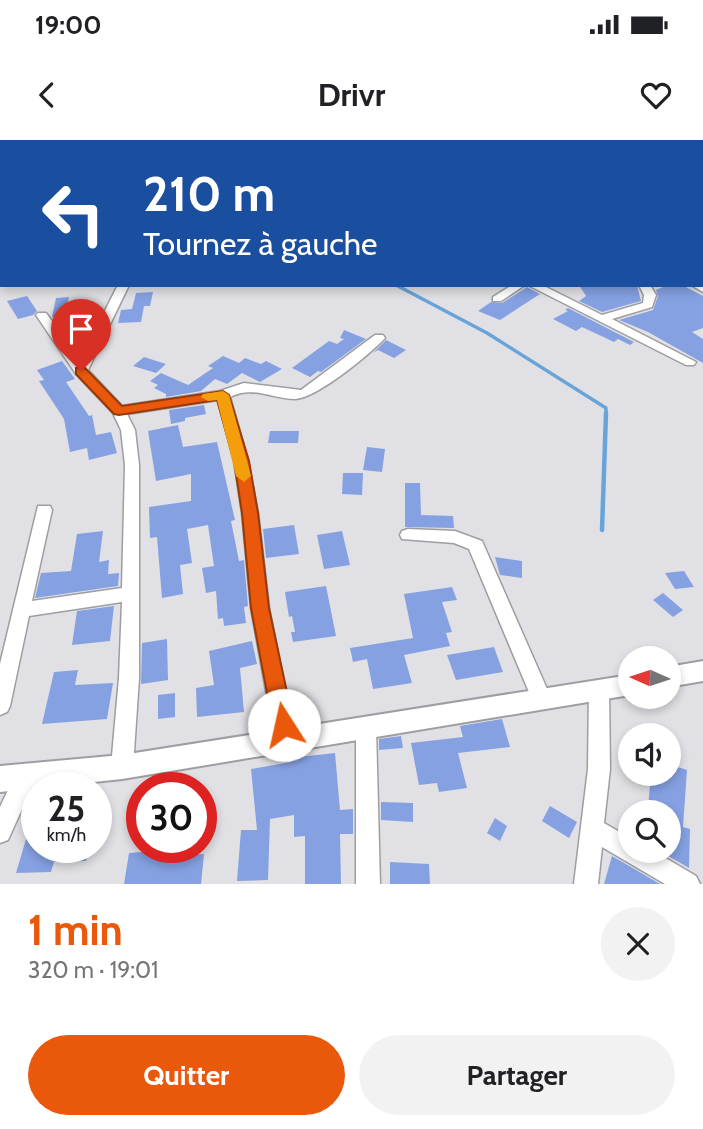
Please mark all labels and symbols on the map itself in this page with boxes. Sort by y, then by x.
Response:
pin [51,299,111,371]
north arrow [618,646,681,709]
position arrow [247,688,321,762]
speed limit sign: 30 [126,772,217,863]

